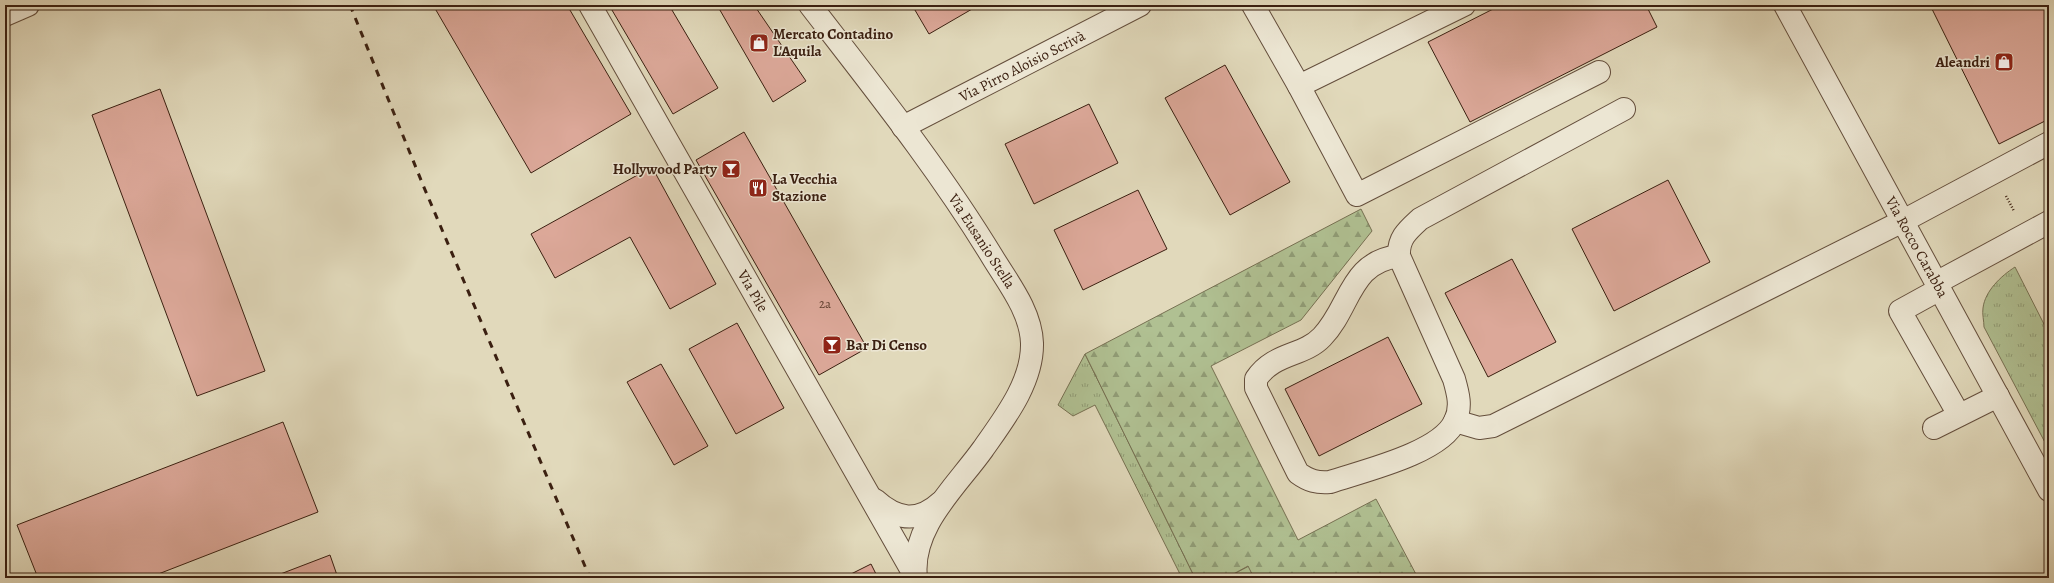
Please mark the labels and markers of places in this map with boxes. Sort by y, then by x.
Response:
place label: Mercato Contadino L'Aquila [773,24,893,61]
shop icon: Mercato Contadino L'Aquila [748,32,770,54]
shop icon: Aleandri [1993,51,2015,73]
place label: Aleandri [1935,52,1991,72]
bar icon: Hollywood Party [720,158,742,180]
place label: Hollywood Party [613,159,718,179]
place label: La Vecchia Stazione [772,169,838,206]
restaurant icon: La Vecchia Stazione [747,177,769,199]
bar icon: Bar Di Censo [821,334,843,356]
place label: Bar Di Censo [846,335,927,355]

